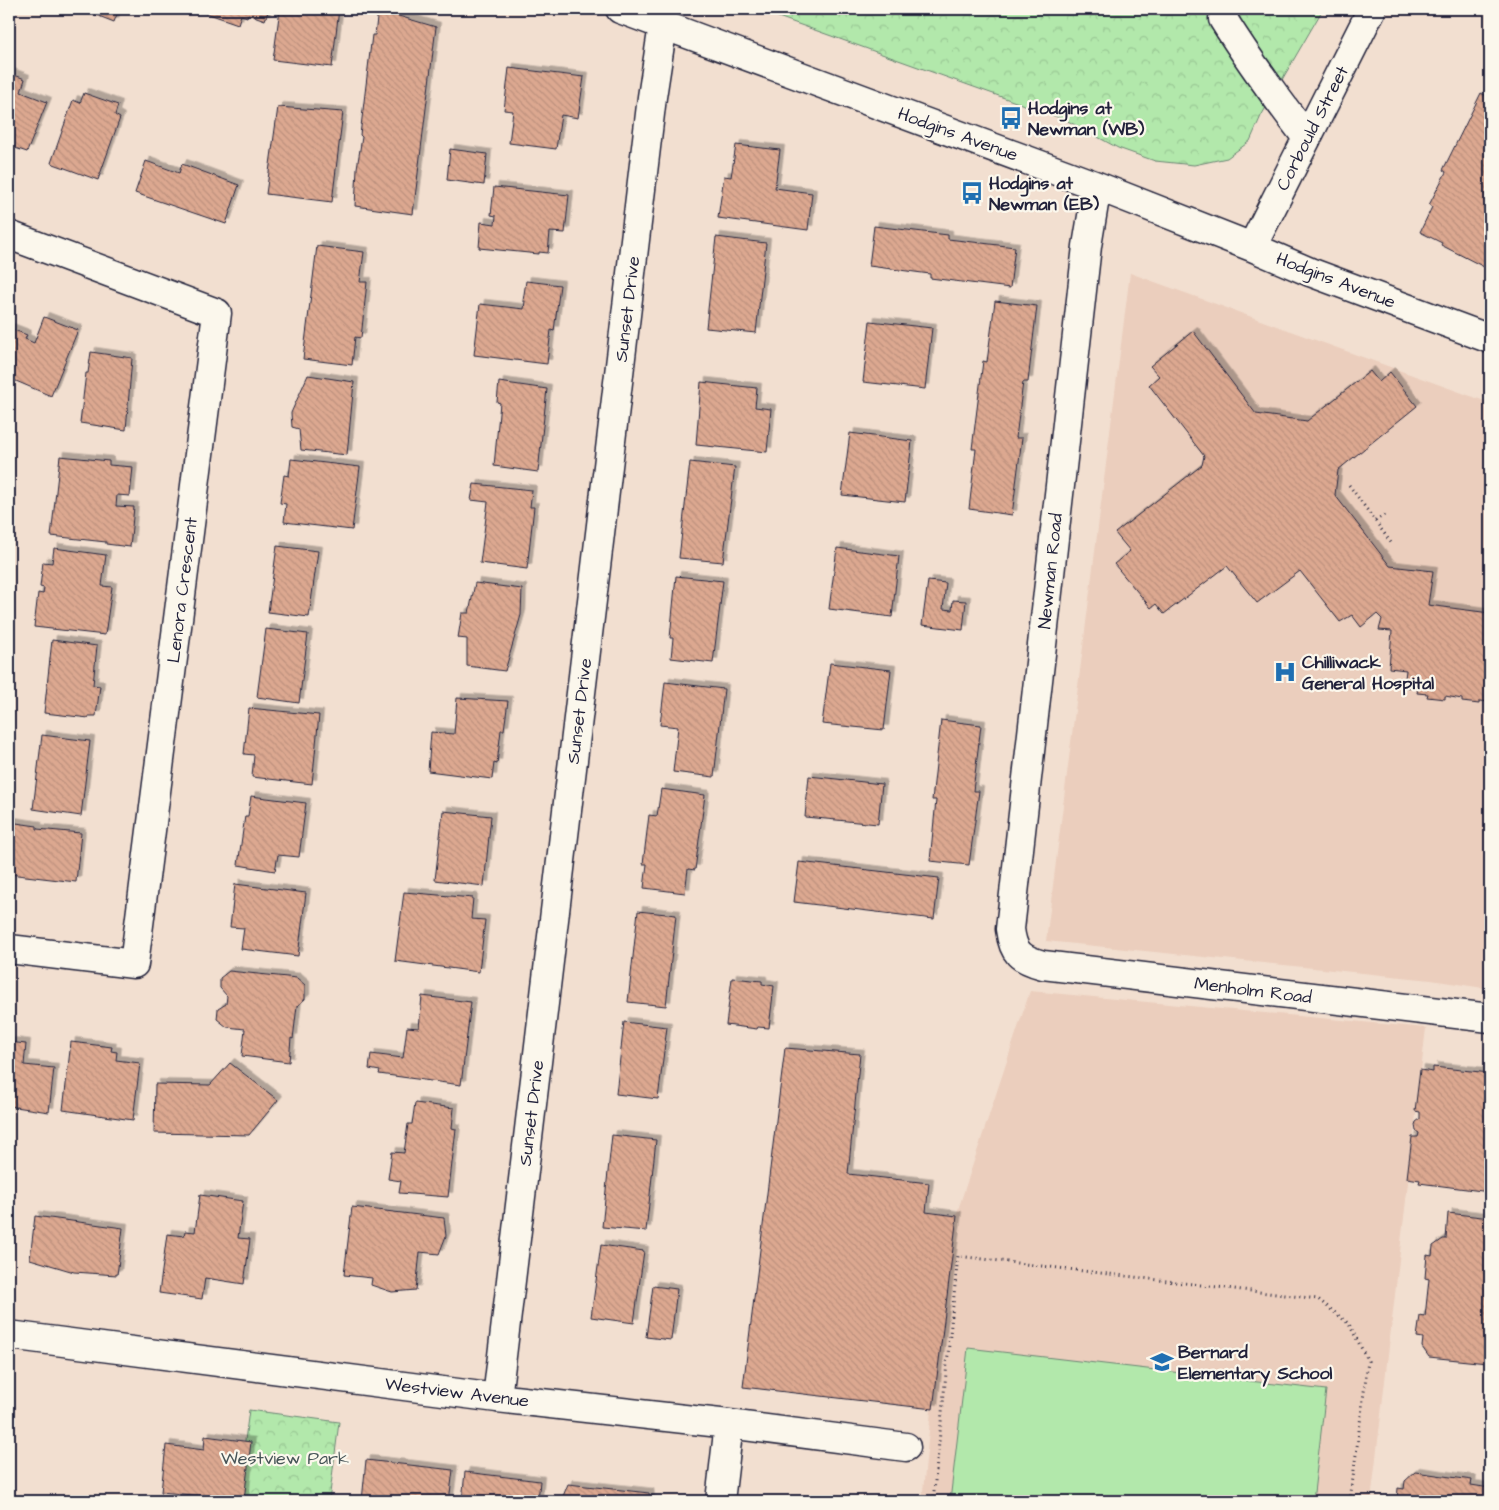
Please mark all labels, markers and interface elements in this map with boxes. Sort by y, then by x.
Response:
street label: Corbould Street [1270,61,1355,195]
place label: Hodgins at Newman (WB) [1028,96,1145,142]
street label: Hodgins Avenue [894,101,1022,169]
bus stop icon: Hodgins at Newman (WB) [998,105,1024,131]
place label: Hodgins at Newman (EB) [989,171,1100,217]
bus stop icon: Hodgins at Newman (EB) [959,180,985,206]
street label: Hodgins Avenue [1272,246,1399,316]
street label: Sunset Drive [609,254,646,363]
street label: Newman Road [1032,512,1069,630]
street label: Lenora Crescent [161,515,204,664]
place label: Chilliwack General Hospital [1302,650,1434,696]
street label: Sunset Drive [561,656,598,765]
hospital icon: Chilliwack General Hospital [1272,659,1298,685]
street label: Menholm Road [1193,971,1313,1010]
street label: Sunset Drive [513,1058,550,1167]
place label: Bernard Elementary School [1178,1340,1333,1387]
school or university icon: Bernard Elementary School [1149,1349,1175,1375]
street label: Westview Avenue [383,1371,531,1414]
park label: Westview Park [221,1446,349,1471]

